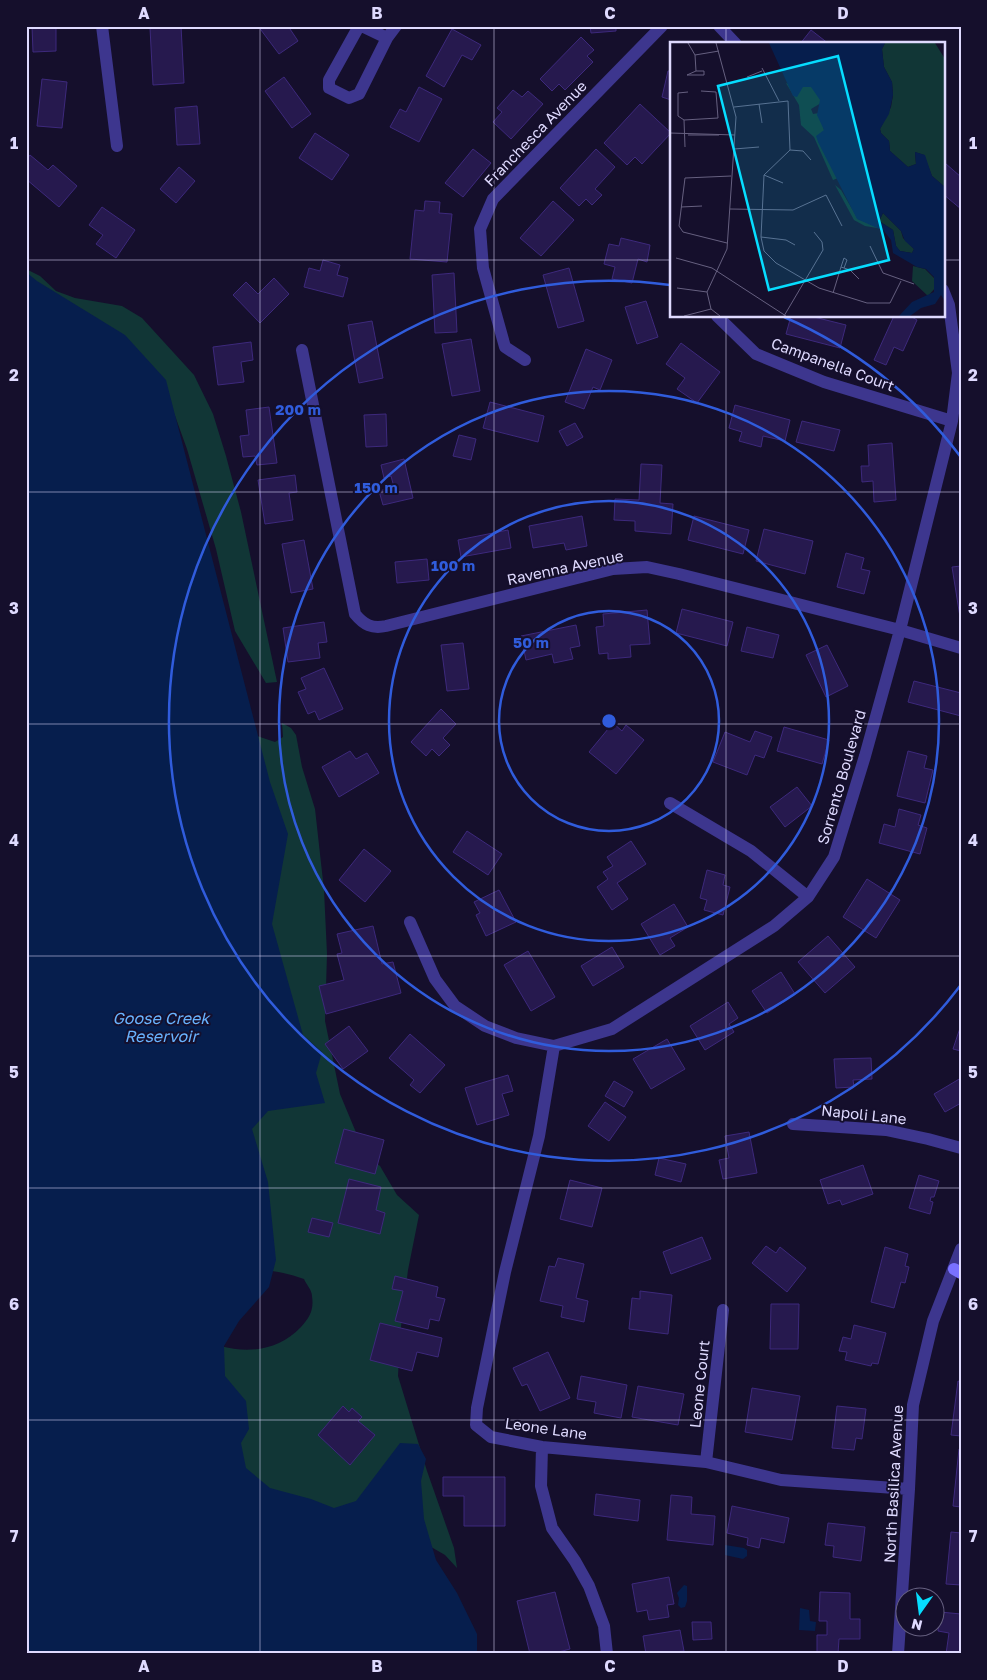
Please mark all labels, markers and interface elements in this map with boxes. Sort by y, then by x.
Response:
text: A [138,3,150,23]
text: B [371,3,383,23]
text: C [604,3,616,23]
text: D [837,3,849,23]
inset map [670,42,944,318]
street label: Franchesca Avenue [480,76,590,190]
text: 1 [10,133,18,153]
text: 1 [969,133,977,153]
street label: Campanella Court [769,333,897,395]
text: 2 [9,365,19,385]
text: 2 [968,365,978,385]
text: 200 m [275,400,321,418]
text: 150 m [354,478,398,496]
street label: Ravenna Avenue [505,546,625,588]
text: 100 m [431,556,475,574]
text: 3 [9,598,19,618]
text: 3 [968,598,978,618]
text: 50 m [513,633,549,651]
street label: Sorrento Boulevard [813,708,869,846]
centre of rings [600,712,618,730]
text: 4 [9,830,19,850]
text: 4 [968,830,978,850]
water label: Goose Creek Reservoir [113,1008,211,1046]
text: 5 [9,1062,19,1082]
text: 5 [968,1062,978,1082]
street label: Napoli Lane [820,1101,908,1127]
text: 6 [9,1294,19,1314]
text: 6 [968,1294,978,1314]
street label: Leone Court [685,1339,713,1429]
street label: North Basilica Avenue [880,1404,906,1563]
street label: Leone Lane [504,1413,589,1443]
text: 7 [10,1526,19,1546]
text: 7 [969,1526,978,1546]
north arrow [894,1588,944,1638]
text: N [910,1616,924,1635]
text: A [138,1656,150,1676]
text: B [371,1656,383,1676]
text: C [604,1656,616,1676]
text: D [837,1656,849,1676]

